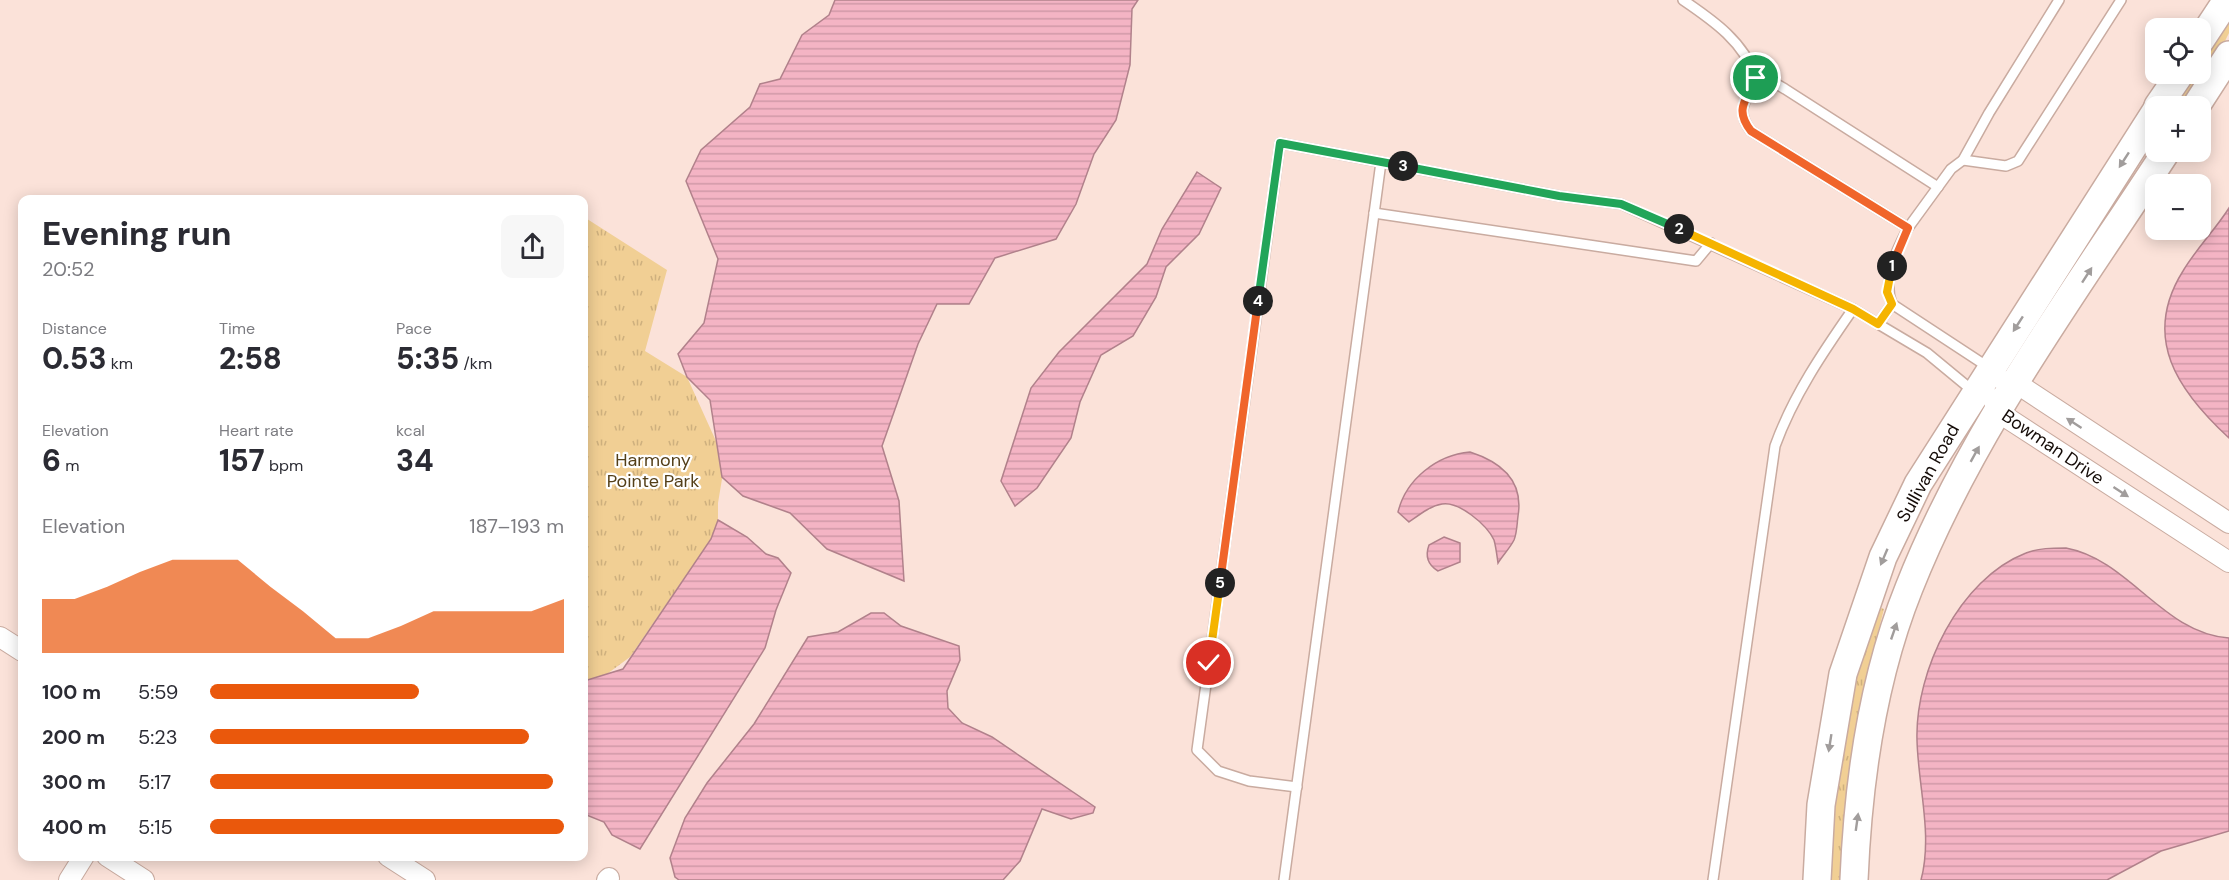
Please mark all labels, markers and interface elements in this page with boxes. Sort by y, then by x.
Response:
map controls [2145,18,2211,240]
button: locate [2145,18,2211,84]
pin [1730,52,1781,103]
icon: arrive [1739,61,1772,94]
button: + [2145,96,2211,162]
pin: 3 [1388,151,1418,181]
one-way arrow [2118,152,2129,168]
text: 3 [1398,155,1408,176]
button: − [2145,174,2211,240]
text: Evening run [42,212,231,255]
pin: 2 [1664,214,1694,244]
button: share [501,215,564,278]
text: 2 [1674,218,1684,239]
pin: 1 [1877,251,1907,281]
text: 1 [1889,255,1895,276]
text: 20:52 [42,256,94,282]
one-way arrow [2081,266,2092,283]
pin: 4 [1243,286,1273,316]
text: 4 [1253,290,1263,311]
one-way arrow [2012,315,2024,331]
text: Distance [42,318,107,339]
text: Time [219,318,255,339]
text: Pace [396,318,432,339]
text: 0.53 [42,339,107,378]
text: 2:58 [219,339,282,378]
text: 5:35 [396,339,459,378]
text: km [107,353,133,374]
text: /km [459,353,492,374]
street label: Bowman Drive [1997,404,2109,490]
one-way arrow [2066,417,2083,428]
text: Elevation [42,420,109,441]
text: Heart rate [219,420,294,441]
text: kcal [396,420,425,441]
street label: Sullivan Road [1891,420,1965,526]
text: 6 [42,441,61,480]
text: 157 [219,441,265,480]
text: 34 [396,441,434,480]
one-way arrow [1970,445,1980,462]
park label: Harmony Pointe Park [607,448,699,493]
text: m [61,455,80,476]
text: bpm [265,455,303,476]
one-way arrow [2113,486,2129,498]
text: Elevation [42,513,125,539]
text: 187–193 m [469,513,564,539]
one-way arrow [1879,548,1889,566]
pin: 5 [1205,568,1235,598]
text: 5 [1215,572,1225,593]
one-way arrow [1890,622,1900,640]
pin [1183,637,1234,688]
icon: check [1192,646,1225,679]
text: 100 m [42,679,101,705]
text: 5:59 [138,679,178,705]
text: 200 m [42,724,105,750]
text: 5:23 [138,724,178,750]
one-way arrow [1825,734,1834,753]
text: 300 m [42,769,106,795]
text: 5:17 [138,769,171,795]
one-way arrow [1853,812,1862,831]
text: 400 m [42,814,107,840]
text: 5:15 [138,814,173,840]

